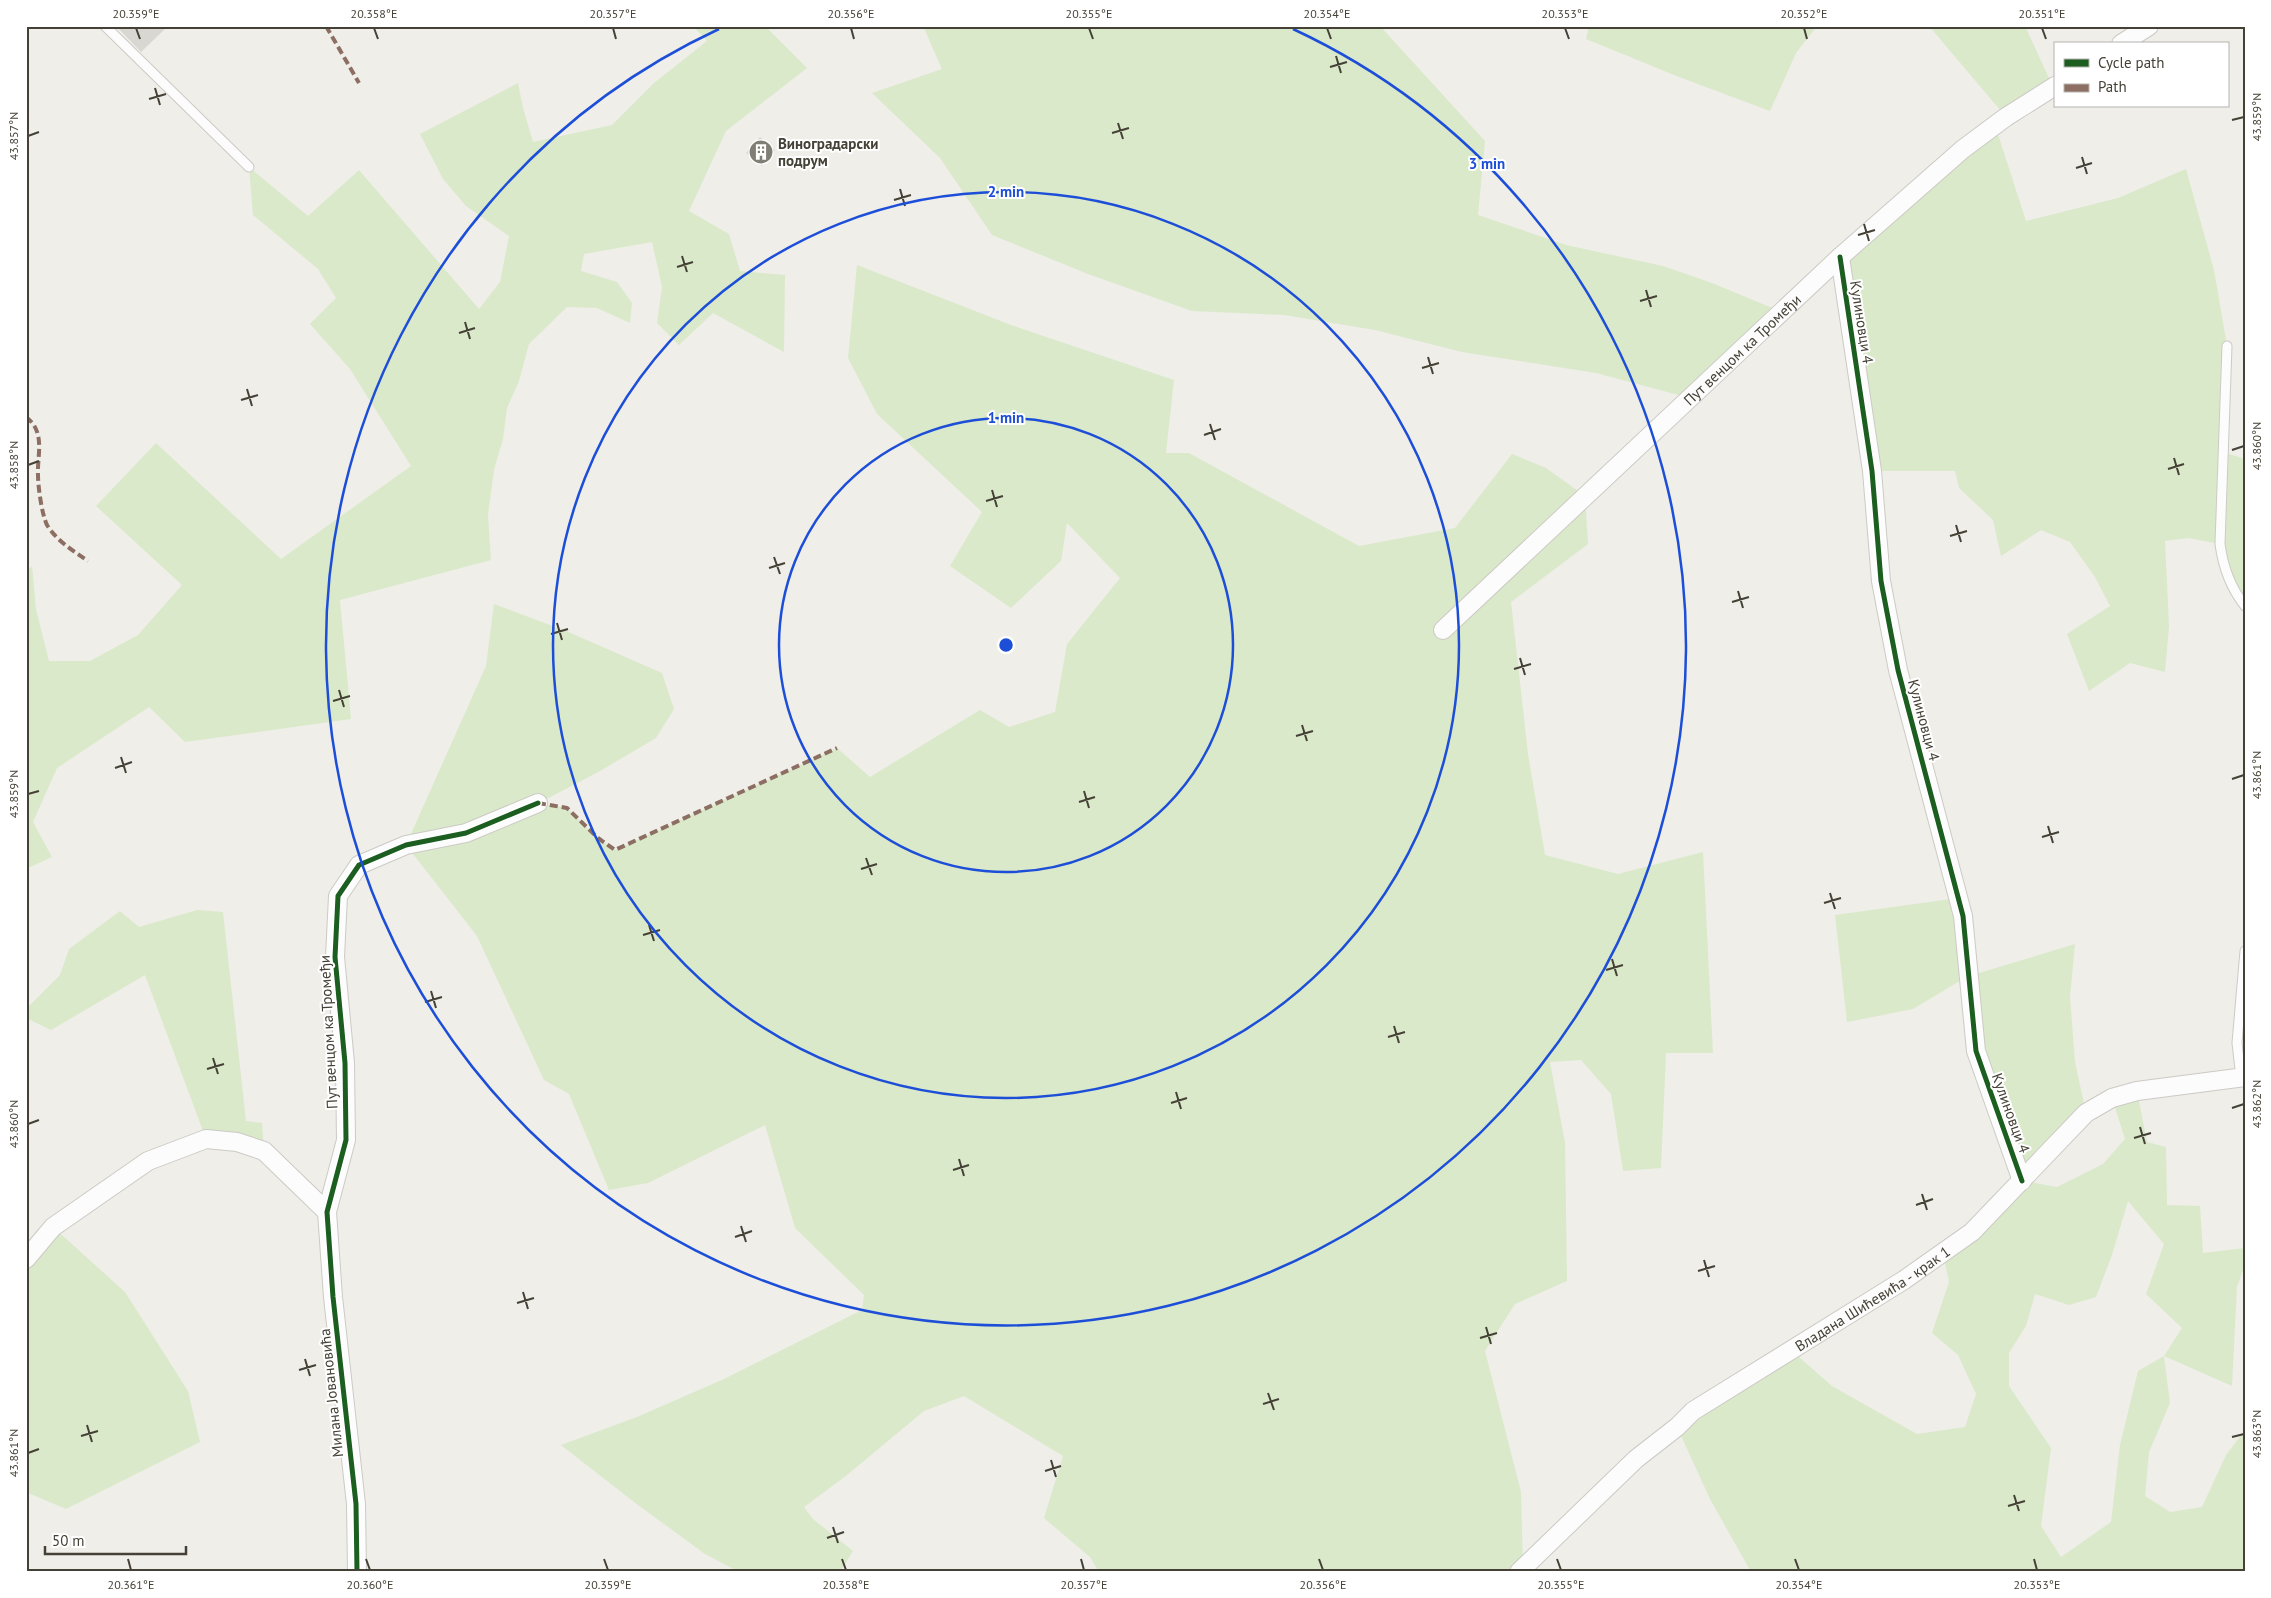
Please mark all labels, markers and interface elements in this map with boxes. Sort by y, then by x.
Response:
text: 20.359°E [113,6,159,21]
text: 20.358°E [351,6,397,21]
text: 20.357°E [590,6,636,21]
text: 20.356°E [828,6,874,21]
text: 20.355°E [1066,6,1112,21]
text: 20.354°E [1304,6,1350,21]
text: 20.353°E [1542,6,1588,21]
text: 20.352°E [1781,6,1827,21]
text: 20.351°E [2019,6,2065,21]
legend [2054,42,2228,108]
text: Cycle path [2098,53,2164,72]
text: Path [2098,77,2127,96]
text: 43.859°N [2249,93,2264,141]
text: 43.857°N [6,112,21,160]
place label: Виноградарски подрум [778,134,878,170]
building icon: Виноградарски подрум [748,139,774,165]
text: 3 min [1469,154,1505,173]
text: 2 min [988,182,1024,201]
street label: Кулиновци 4 [1846,279,1878,365]
street label: Пут венцом ка Тромеђи [1679,289,1805,409]
text: 1 min [988,408,1024,427]
text: 43.860°N [2249,422,2264,470]
text: 43.858°N [6,441,21,489]
centre of rings [997,636,1015,654]
street label: Кулиновци 4 [1904,677,1944,763]
text: 43.861°N [2249,751,2264,799]
text: 43.859°N [6,770,21,818]
street label: Пут венцом ка Тромеђи [314,954,342,1110]
street label: Кулиновци 4 [1988,1070,2034,1156]
text: 43.862°N [2249,1080,2264,1128]
text: 43.860°N [6,1100,21,1148]
street label: Владана Шићевића - крак 1 [1791,1241,1953,1355]
street label: Милана Јовановића [315,1328,347,1458]
text: 43.863°N [2249,1410,2264,1458]
text: 43.861°N [6,1429,21,1477]
scale bar [45,1523,186,1555]
text: 50 m [52,1531,85,1550]
text: 20.361°E [108,1577,154,1592]
text: 20.360°E [347,1577,393,1592]
text: 20.359°E [585,1577,631,1592]
text: 20.358°E [823,1577,869,1592]
text: 20.357°E [1061,1577,1107,1592]
text: 20.356°E [1300,1577,1346,1592]
text: 20.355°E [1538,1577,1584,1592]
text: 20.354°E [1776,1577,1822,1592]
text: 20.353°E [2014,1577,2060,1592]

